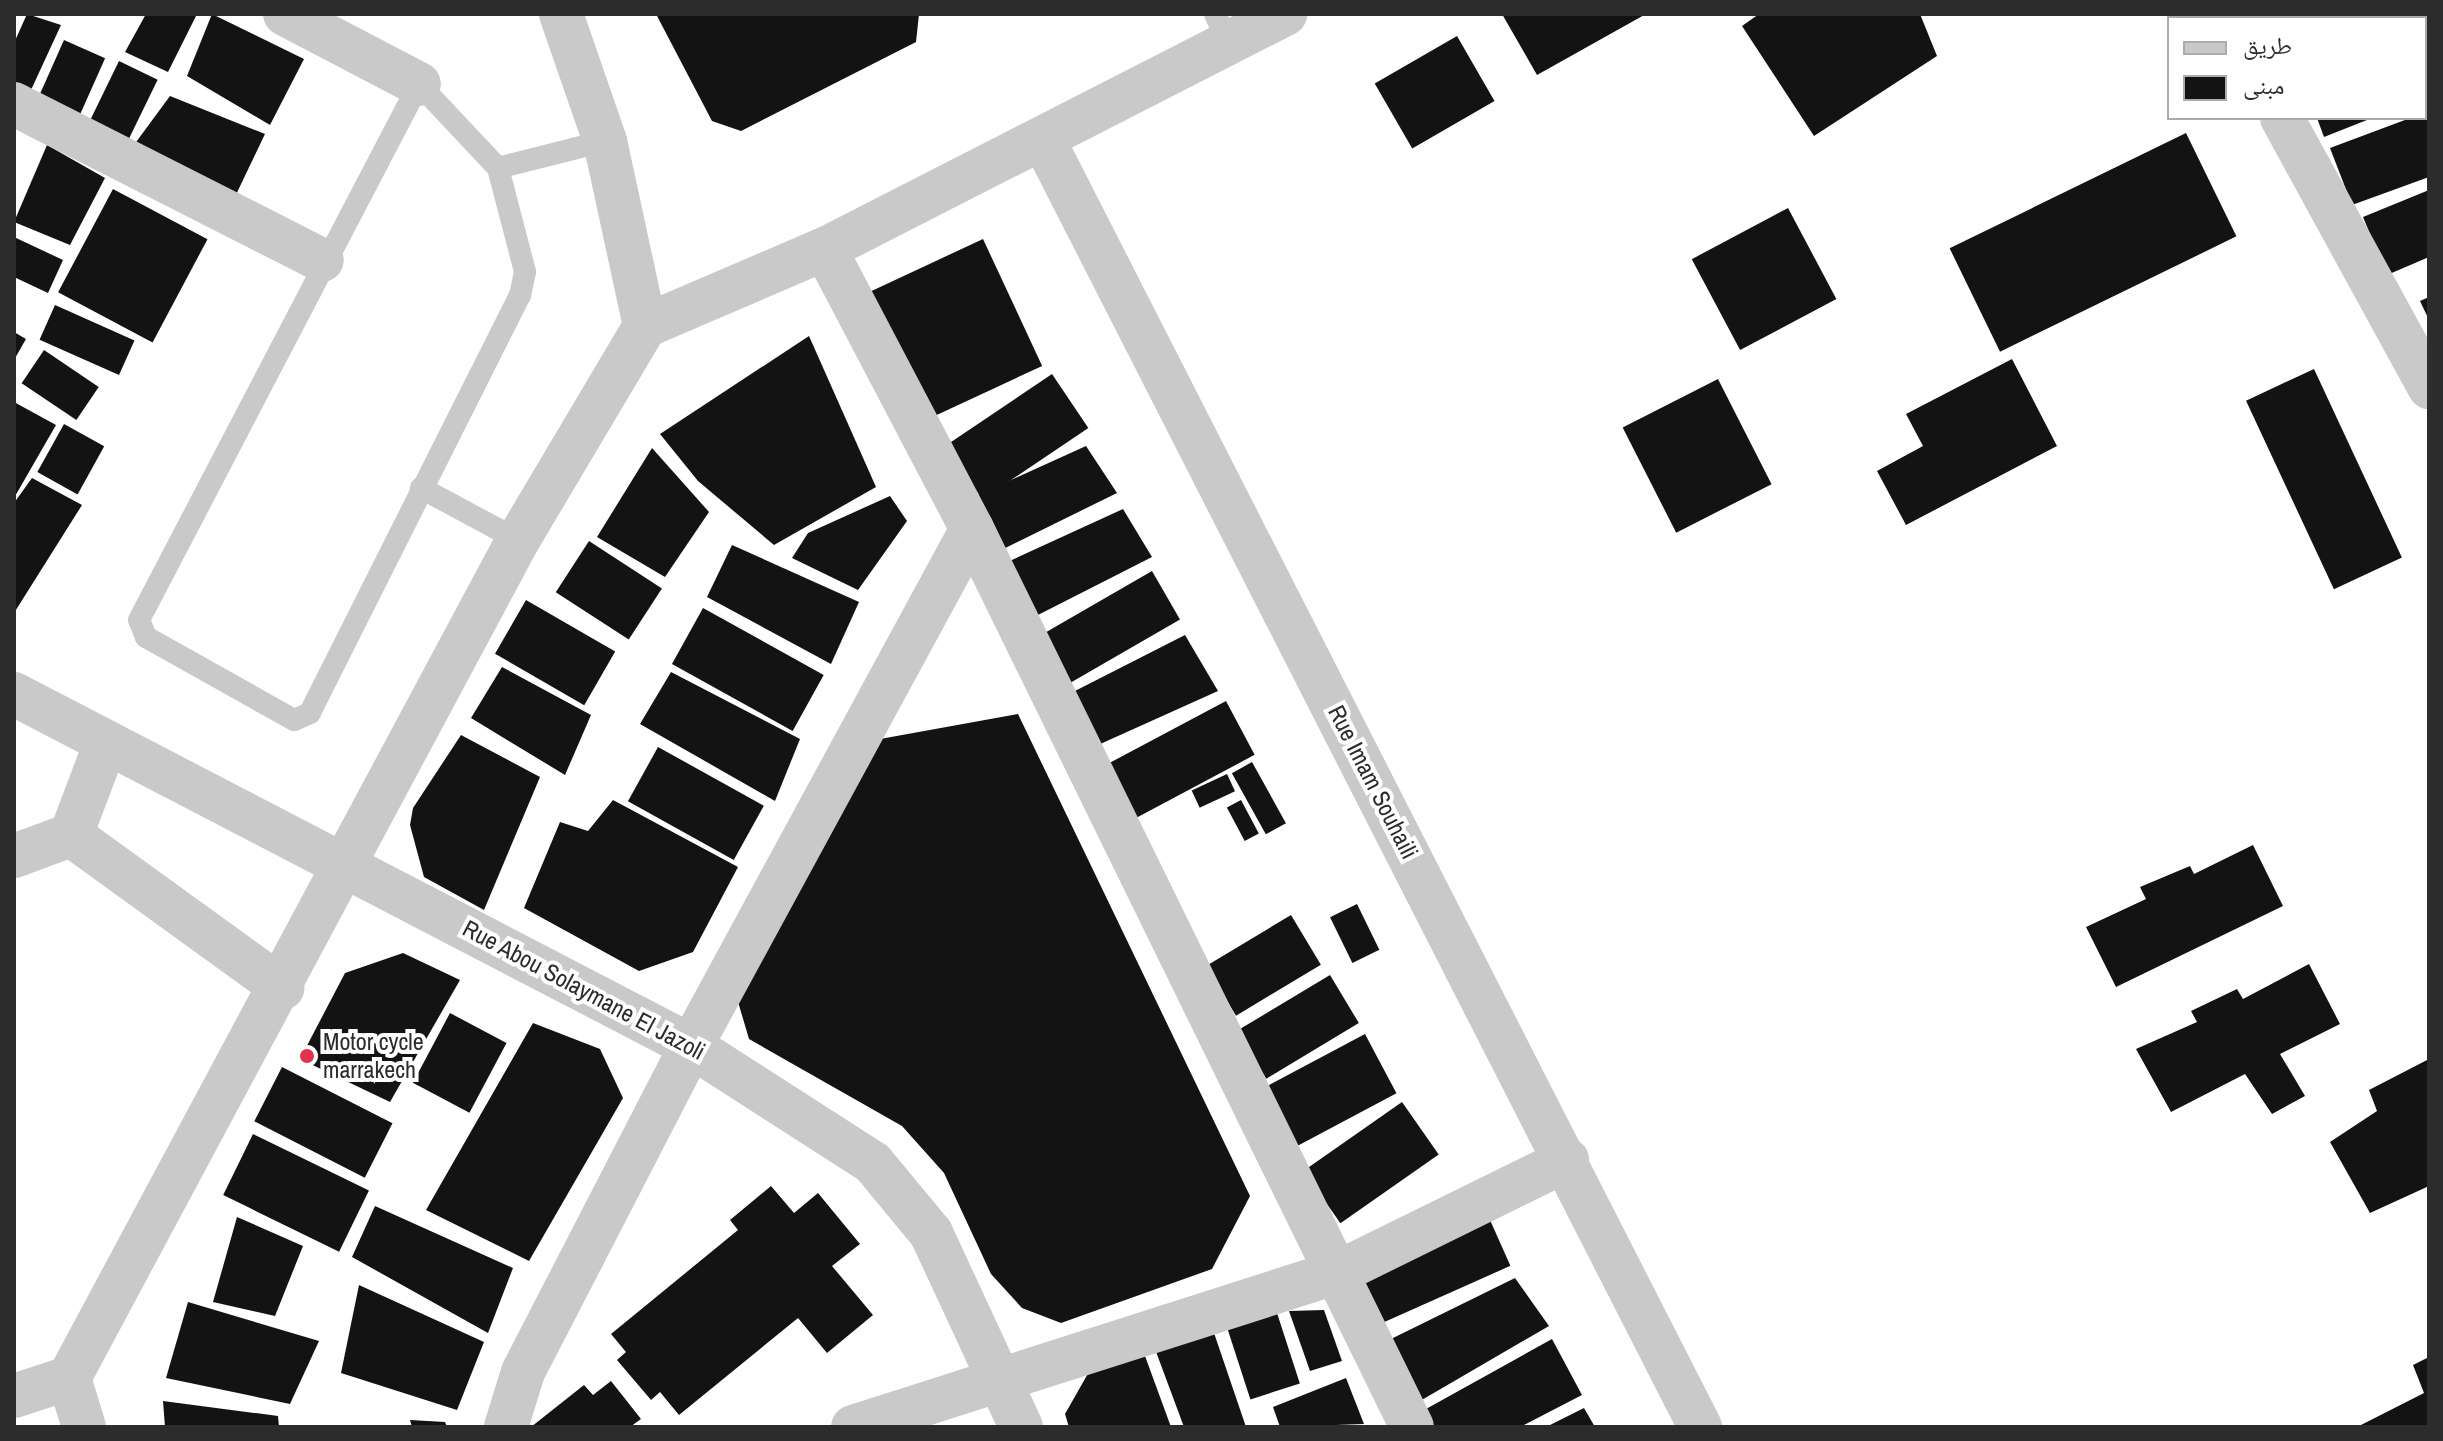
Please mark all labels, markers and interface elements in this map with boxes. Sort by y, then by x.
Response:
legend [2167,16,2427,120]
text: طريق [2243,29,2292,61]
text: مبنى [2243,69,2284,101]
street label: Rue Imam Souhaili [1322,700,1424,864]
street label: Rue Abou Solaymane El Jazoli [457,914,711,1066]
place label: Motor cycle marrakech [323,1028,424,1084]
marker: Motor cycle marrakech [298,1047,316,1065]

